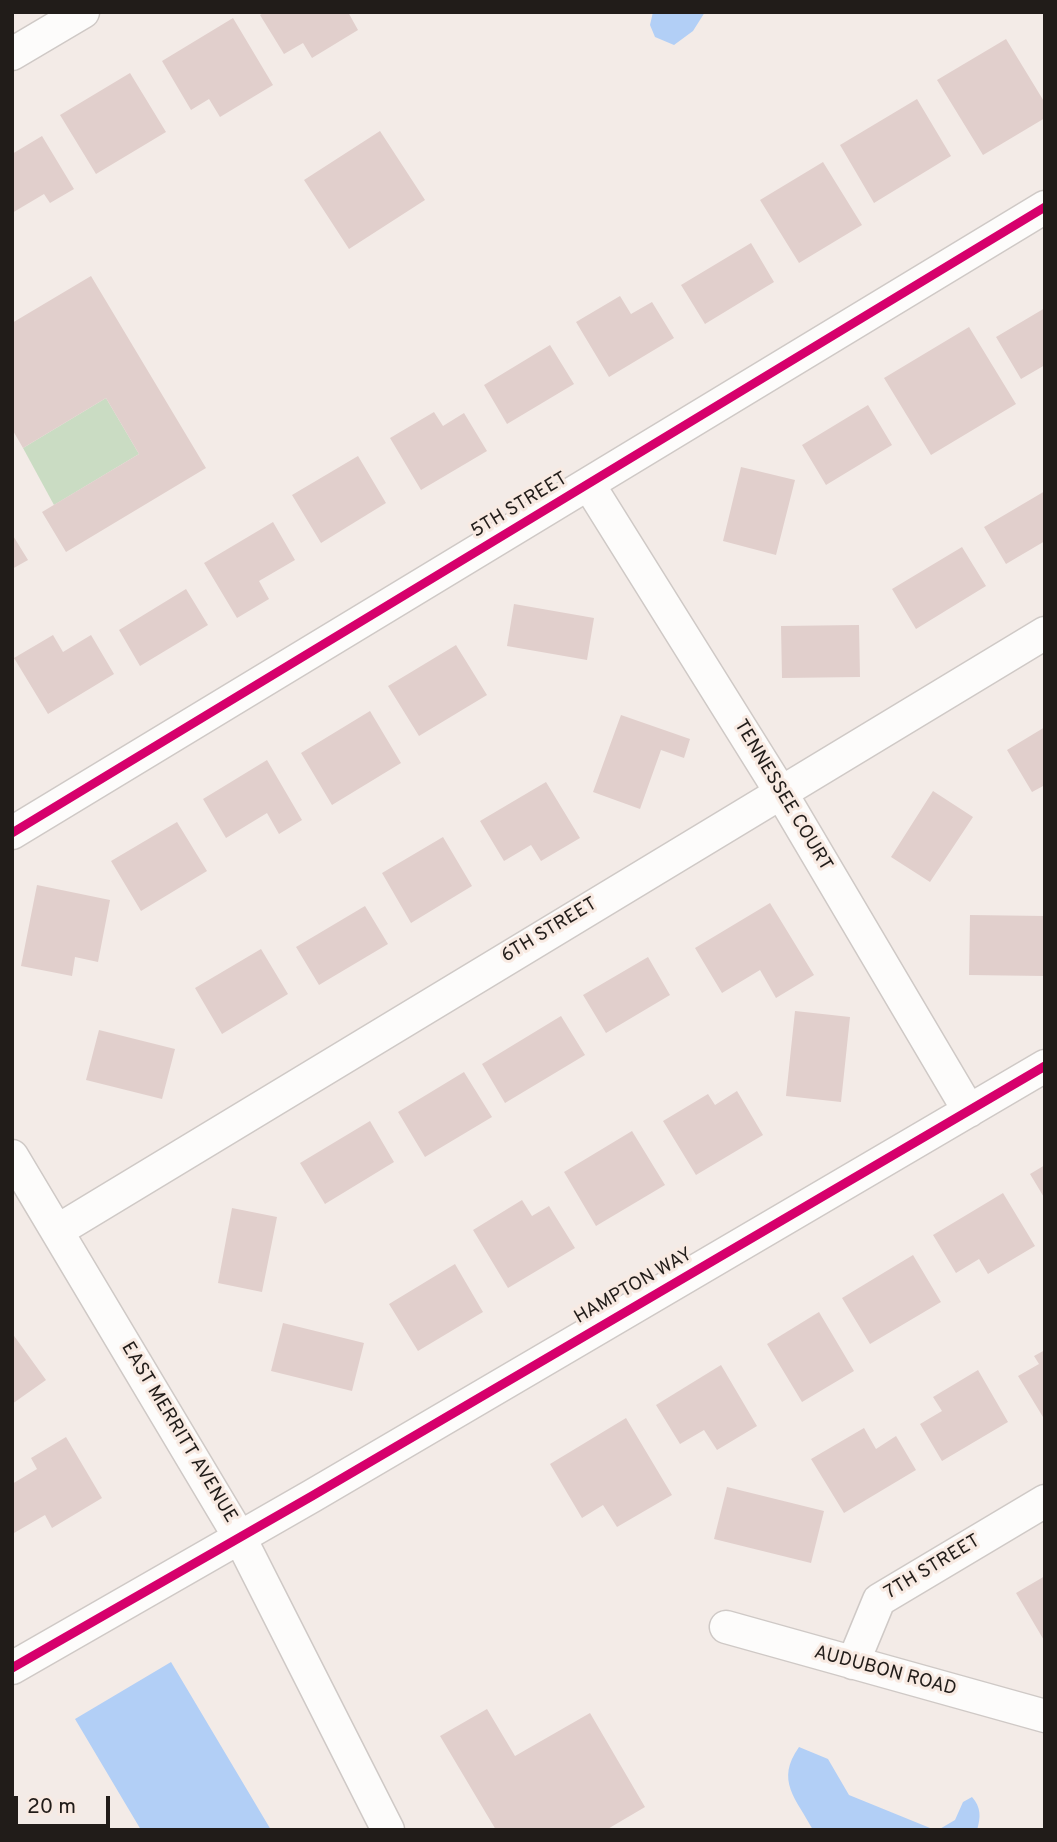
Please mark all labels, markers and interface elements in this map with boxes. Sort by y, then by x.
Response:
street label: 5TH STREET [468,468,572,544]
street label: TENNESSEE COURT [728,716,836,876]
street label: 6TH STREET [498,894,602,968]
street label: HAMPTON WAY [571,1244,697,1330]
street label: EAST MERRITT AVENUE [115,1339,241,1527]
street label: 7TH STREET [881,1530,985,1606]
street label: AUDUBON ROAD [811,1642,959,1702]
scale bar [18,1783,114,1827]
text: 20 m [27,1794,76,1821]

